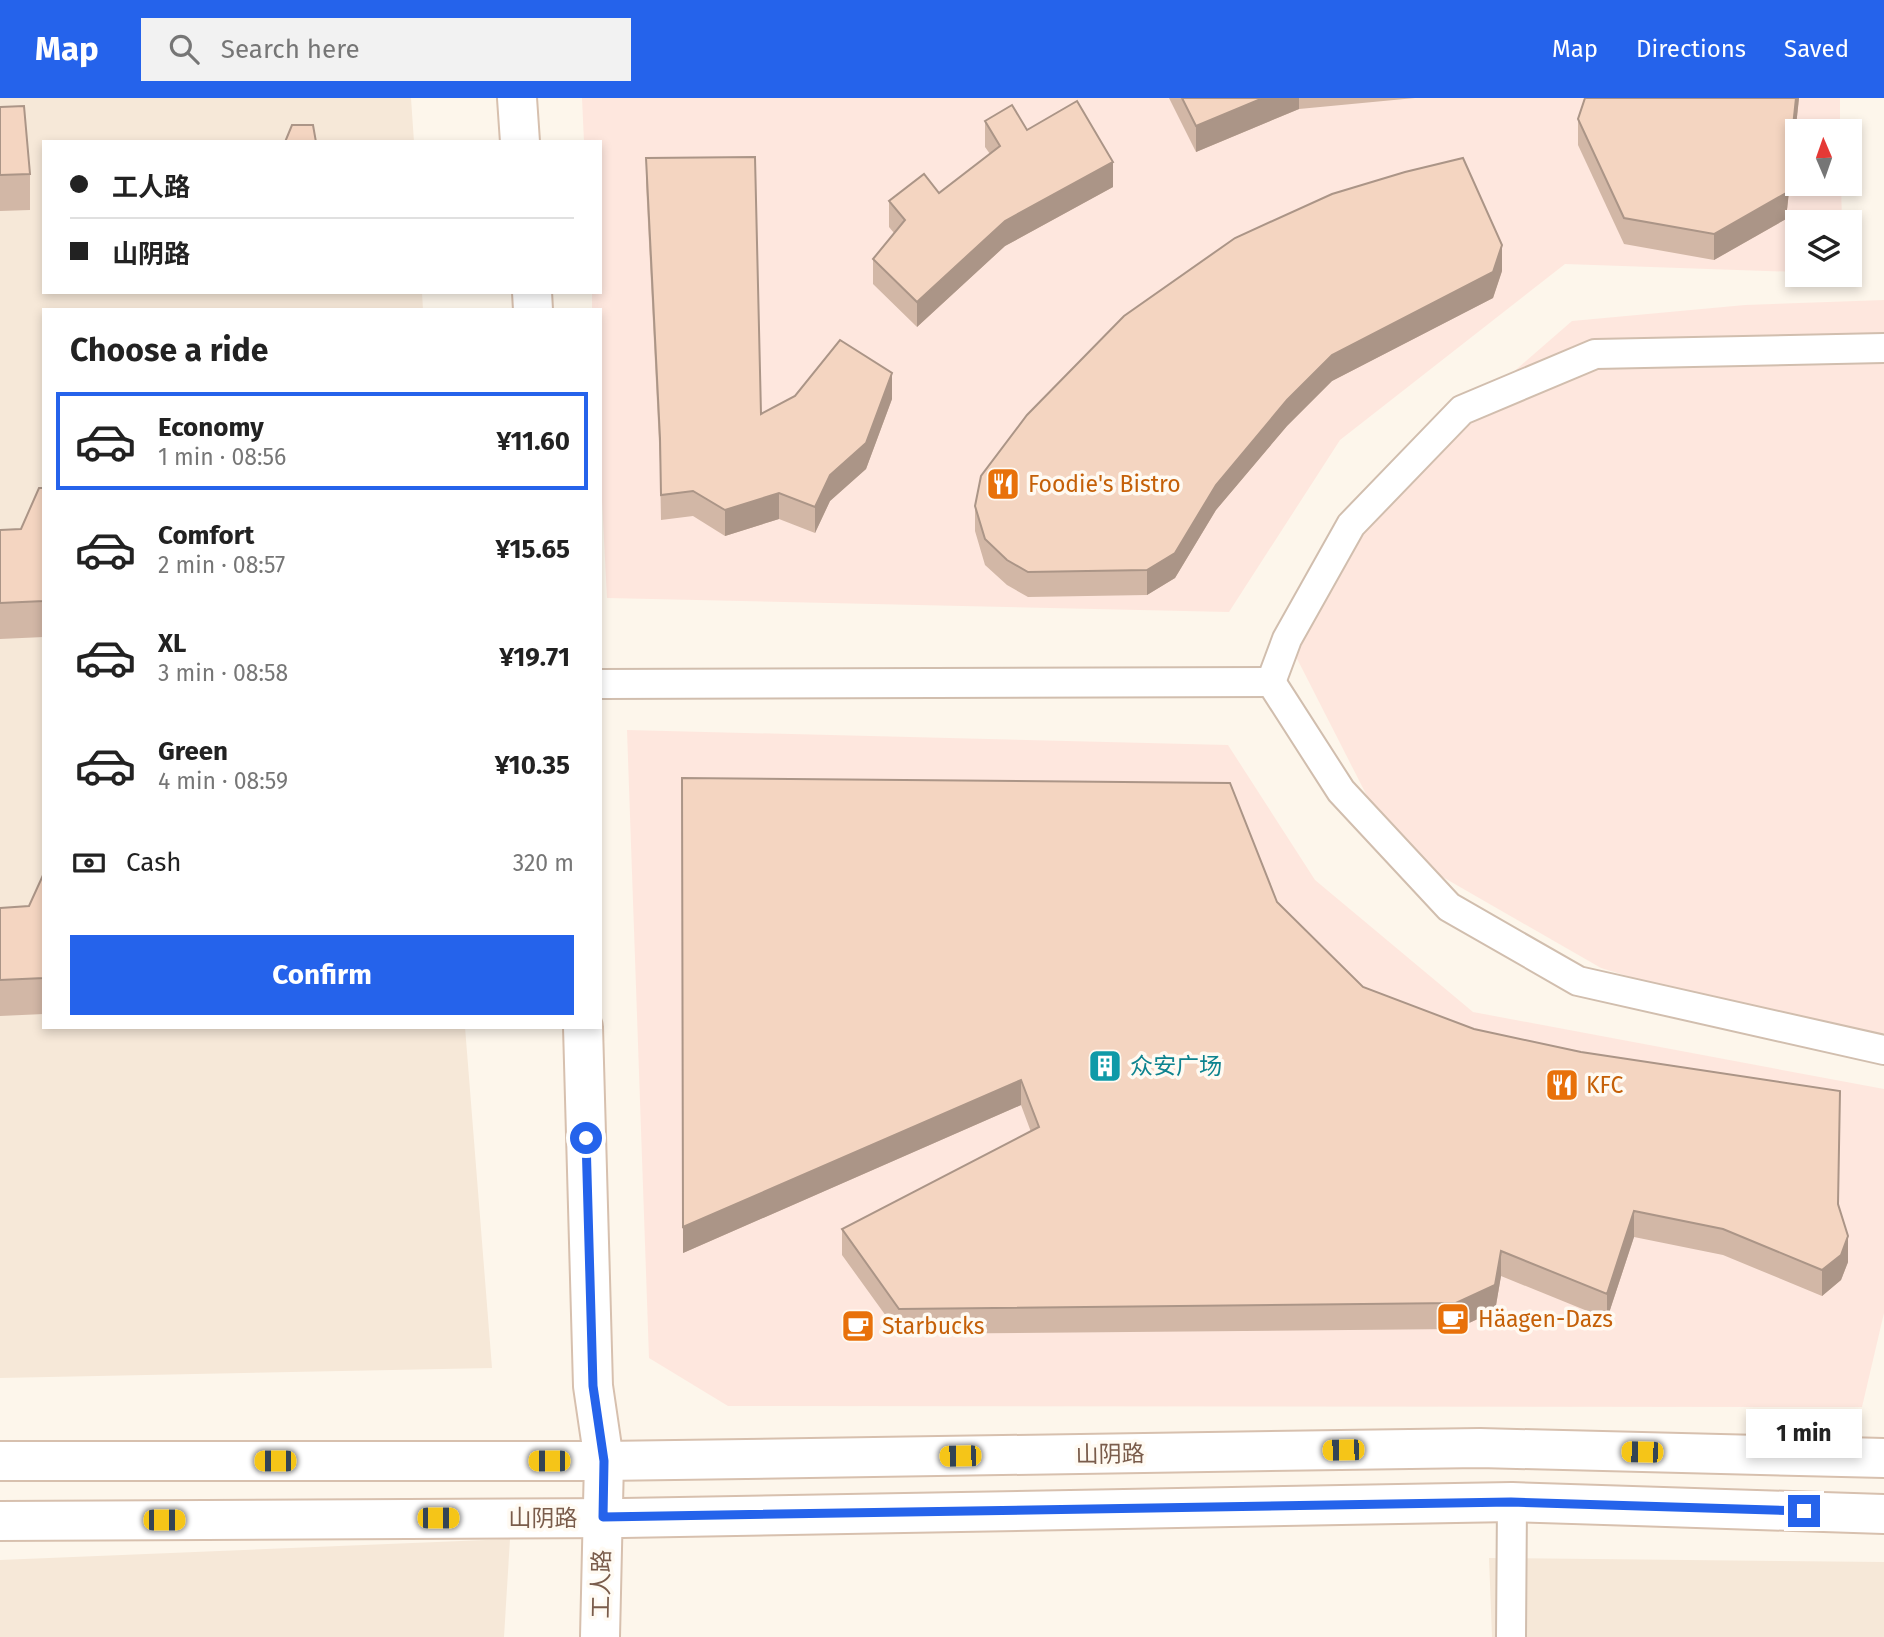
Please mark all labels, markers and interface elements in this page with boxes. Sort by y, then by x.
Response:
search box [141,18,631,81]
text: Map [35,29,99,69]
icon: search [165,30,203,68]
text: Search here [221,34,360,65]
text: Map [1552,35,1598,63]
text: Directions [1636,35,1746,63]
text: Saved [1784,35,1849,63]
north arrow [1785,119,1862,196]
map controls [1785,119,1862,287]
text: 工人路 [112,172,190,203]
button: layers [1785,210,1862,287]
text: 山阴路 [112,239,190,270]
text: Choose a ride [70,331,268,369]
icon: car [74,410,137,473]
text: Economy [158,412,264,443]
text: ¥11.60 [496,426,570,457]
text: 1 min · 08:56 [158,443,286,471]
restaurant icon: Foodie's Bistro [984,465,1022,503]
place label: Foodie's Bistro [1028,470,1181,498]
icon: car [74,518,137,581]
text: Comfort [158,520,254,551]
text: ¥15.65 [496,534,570,565]
text: 2 min · 08:57 [158,551,285,579]
icon: car [74,626,137,689]
text: XL [158,628,186,659]
text: ¥19.71 [499,642,570,673]
text: 3 min · 08:58 [158,659,288,687]
icon: car [74,734,137,797]
text: Green [158,736,228,767]
text: ¥10.35 [495,750,570,781]
text: 4 min · 08:59 [158,767,288,795]
icon: cash [70,844,108,882]
text: Cash [126,847,182,878]
text: 320 m [513,849,574,877]
button: Confirm [70,935,574,1015]
building icon: 众安广场 [1086,1047,1124,1085]
place label: 众安广场 [1130,1052,1222,1080]
restaurant icon: KFC [1543,1066,1581,1104]
place label: KFC [1586,1071,1623,1099]
route start [570,1122,602,1154]
cafe icon: Häagen-Dazs [1434,1300,1472,1338]
place label: Häagen-Dazs [1478,1305,1613,1333]
cafe icon: Starbucks [839,1307,877,1345]
place label: Starbucks [882,1312,985,1340]
callout: 1 min [1746,1410,1862,1458]
text: 1 min [1776,1419,1832,1447]
street label: 山阴路 [1075,1439,1145,1469]
car [1322,1439,1365,1461]
car [1621,1441,1664,1463]
car [939,1445,982,1467]
car [255,1451,297,1472]
car [529,1451,571,1472]
route end [1788,1495,1820,1527]
street label: 山阴路 [509,1504,578,1532]
car [418,1508,460,1529]
car [144,1510,186,1531]
street label: 工人路 [586,1549,616,1619]

